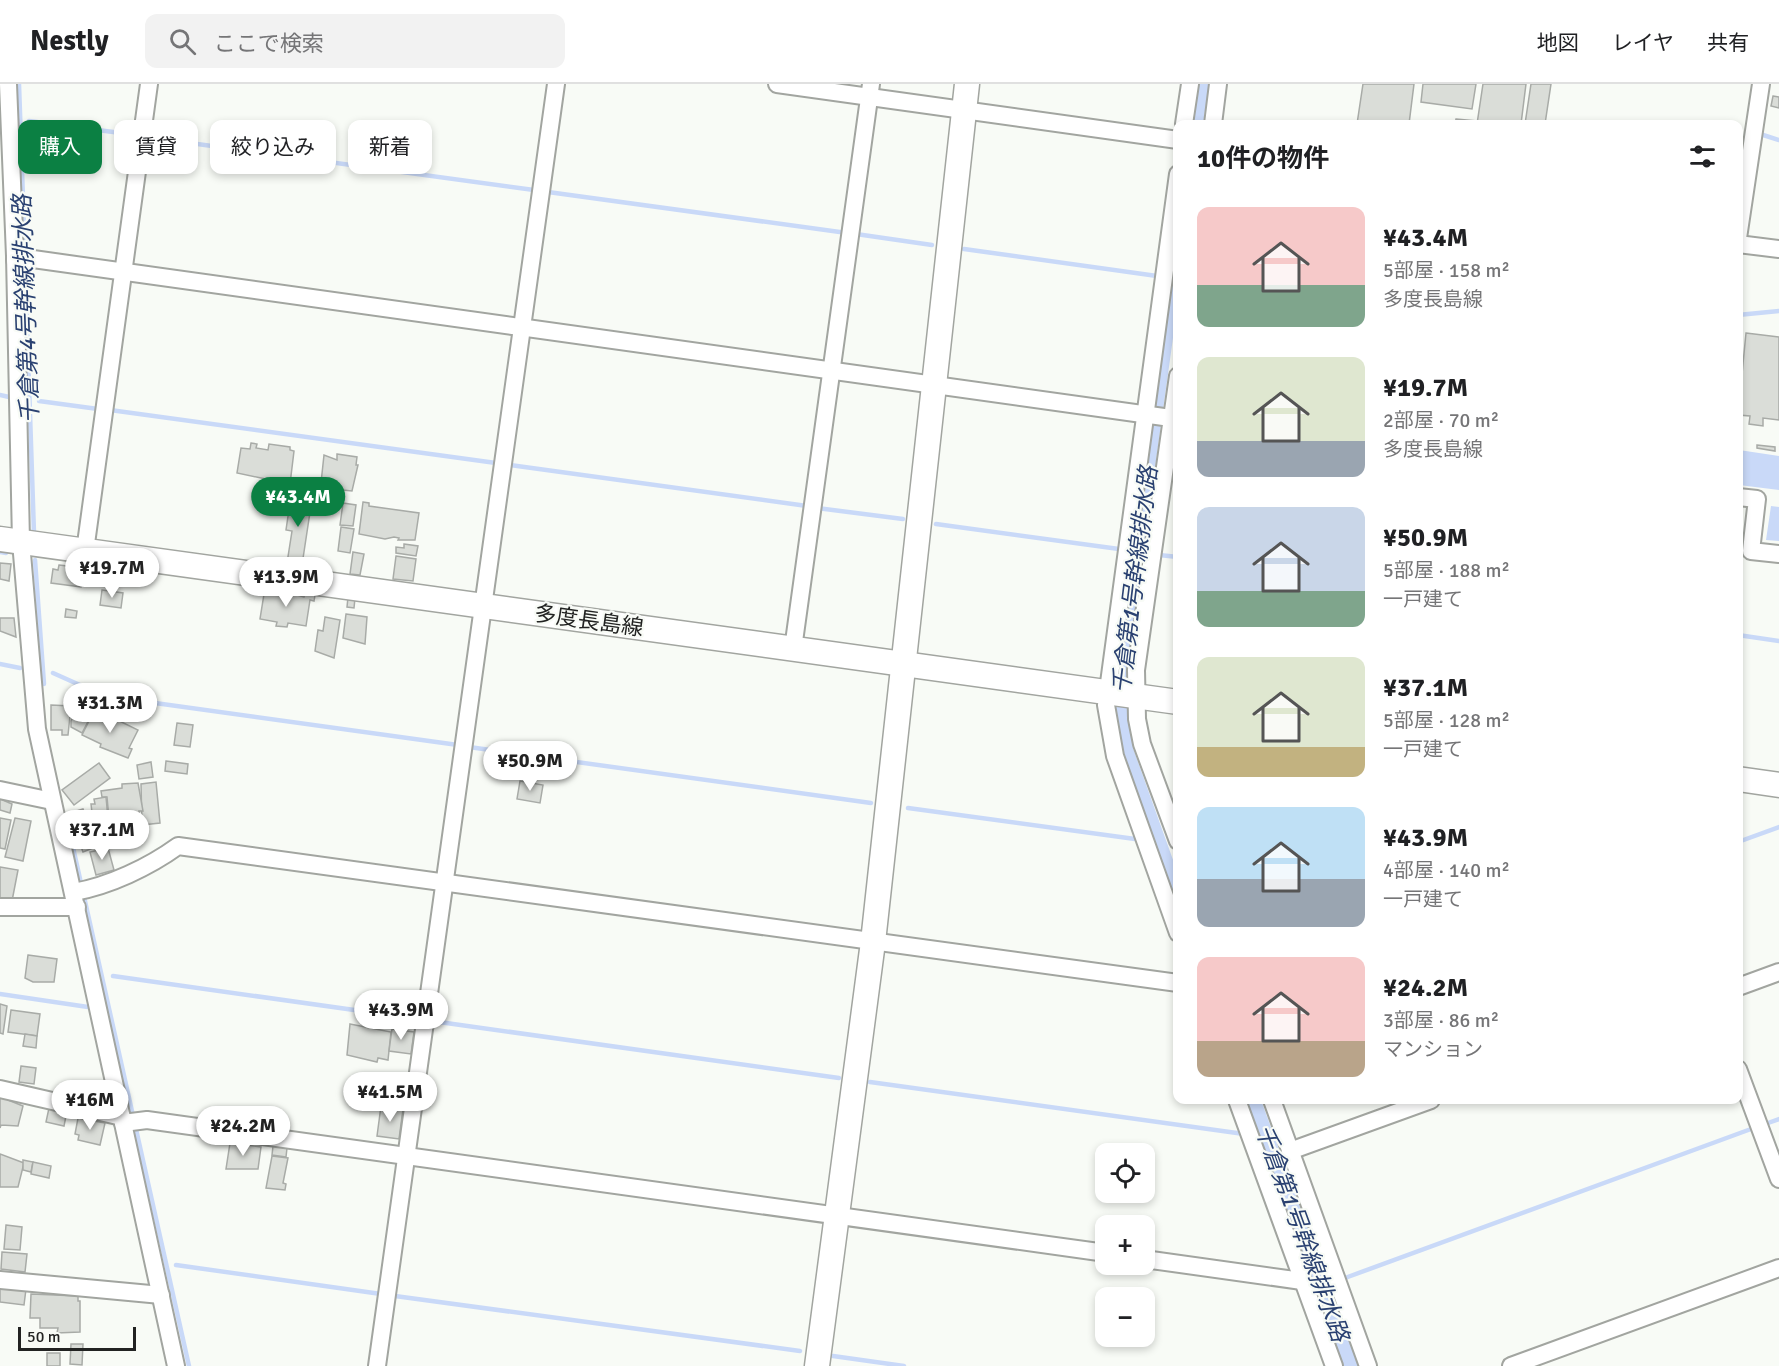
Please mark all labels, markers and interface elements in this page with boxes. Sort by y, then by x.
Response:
search box [145,14,565,68]
text: Nestly [30,24,109,58]
icon: search [166,25,199,58]
text: ここで検索 [214,30,324,57]
text: 地図 [1537,30,1579,56]
text: レイヤ [1612,30,1674,56]
text: 共有 [1707,30,1749,56]
chip: 購入 [18,120,102,174]
chip: 賃貸 [114,120,198,174]
chip: 絞り込み [210,120,336,174]
chip: 新着 [348,120,432,174]
icon: filters [1686,140,1719,173]
text: 10件の物件 [1197,143,1329,175]
water label: 千倉第4号幹線排水路 [7,192,45,424]
text: ¥43.4M [1383,222,1468,254]
icon: home [1245,231,1317,303]
text: 5部屋 · 158 m² [1383,258,1510,283]
text: 多度長島線 [1383,287,1483,312]
text: ¥19.7M [1383,372,1468,404]
icon: home [1245,381,1317,453]
text: 2部屋 · 70 m² [1383,408,1499,433]
text: 多度長島線 [1383,437,1483,462]
water label: 千倉第1号幹線排水路 [1106,463,1164,695]
pin: ¥43.4M [249,477,347,528]
text: ¥43.4M [265,484,331,509]
text: ¥50.9M [1383,522,1468,554]
icon: home [1245,531,1317,603]
pin: ¥19.7M [63,548,161,599]
text: ¥19.7M [79,555,145,580]
pin: ¥13.9M [237,557,335,608]
text: 5部屋 · 188 m² [1383,558,1510,583]
text: ¥13.9M [253,564,319,589]
text: 一戸建て [1383,587,1463,612]
street label: 多度長島線 [533,599,645,642]
text: ¥37.1M [1383,672,1468,704]
icon: home [1245,681,1317,753]
pin: ¥31.3M [61,683,159,734]
text: ¥31.3M [77,690,143,715]
text: 5部屋 · 128 m² [1383,708,1510,733]
text: 一戸建て [1383,737,1463,762]
pin: ¥50.9M [481,741,579,792]
text: ¥50.9M [497,748,563,773]
pin: ¥37.1M [53,810,151,861]
text: ¥37.1M [69,817,135,842]
text: ¥43.9M [1383,822,1468,854]
icon: home [1245,831,1317,903]
text: 4部屋 · 140 m² [1383,858,1510,883]
text: 一戸建て [1383,887,1463,912]
text: ¥24.2M [1383,972,1468,1004]
icon: home [1245,981,1317,1053]
pin: ¥43.9M [352,990,450,1041]
text: ¥43.9M [368,997,434,1022]
text: 3部屋 · 86 m² [1383,1008,1499,1033]
text: マンション [1383,1037,1483,1062]
pin: ¥41.5M [341,1072,439,1123]
text: ¥41.5M [357,1079,423,1104]
pin: ¥16M [54,1080,126,1131]
text: ¥16M [65,1087,115,1112]
pin: ¥24.2M [194,1106,292,1157]
text: ¥24.2M [210,1113,276,1138]
water label: 千倉第1号幹線排水路 [1249,1120,1356,1348]
map controls [1095,1143,1155,1347]
button: locate [1095,1143,1155,1203]
button: + [1095,1215,1155,1275]
button: − [1095,1287,1155,1347]
scale bar [18,1324,136,1352]
text: 50 m [27,1327,61,1347]

